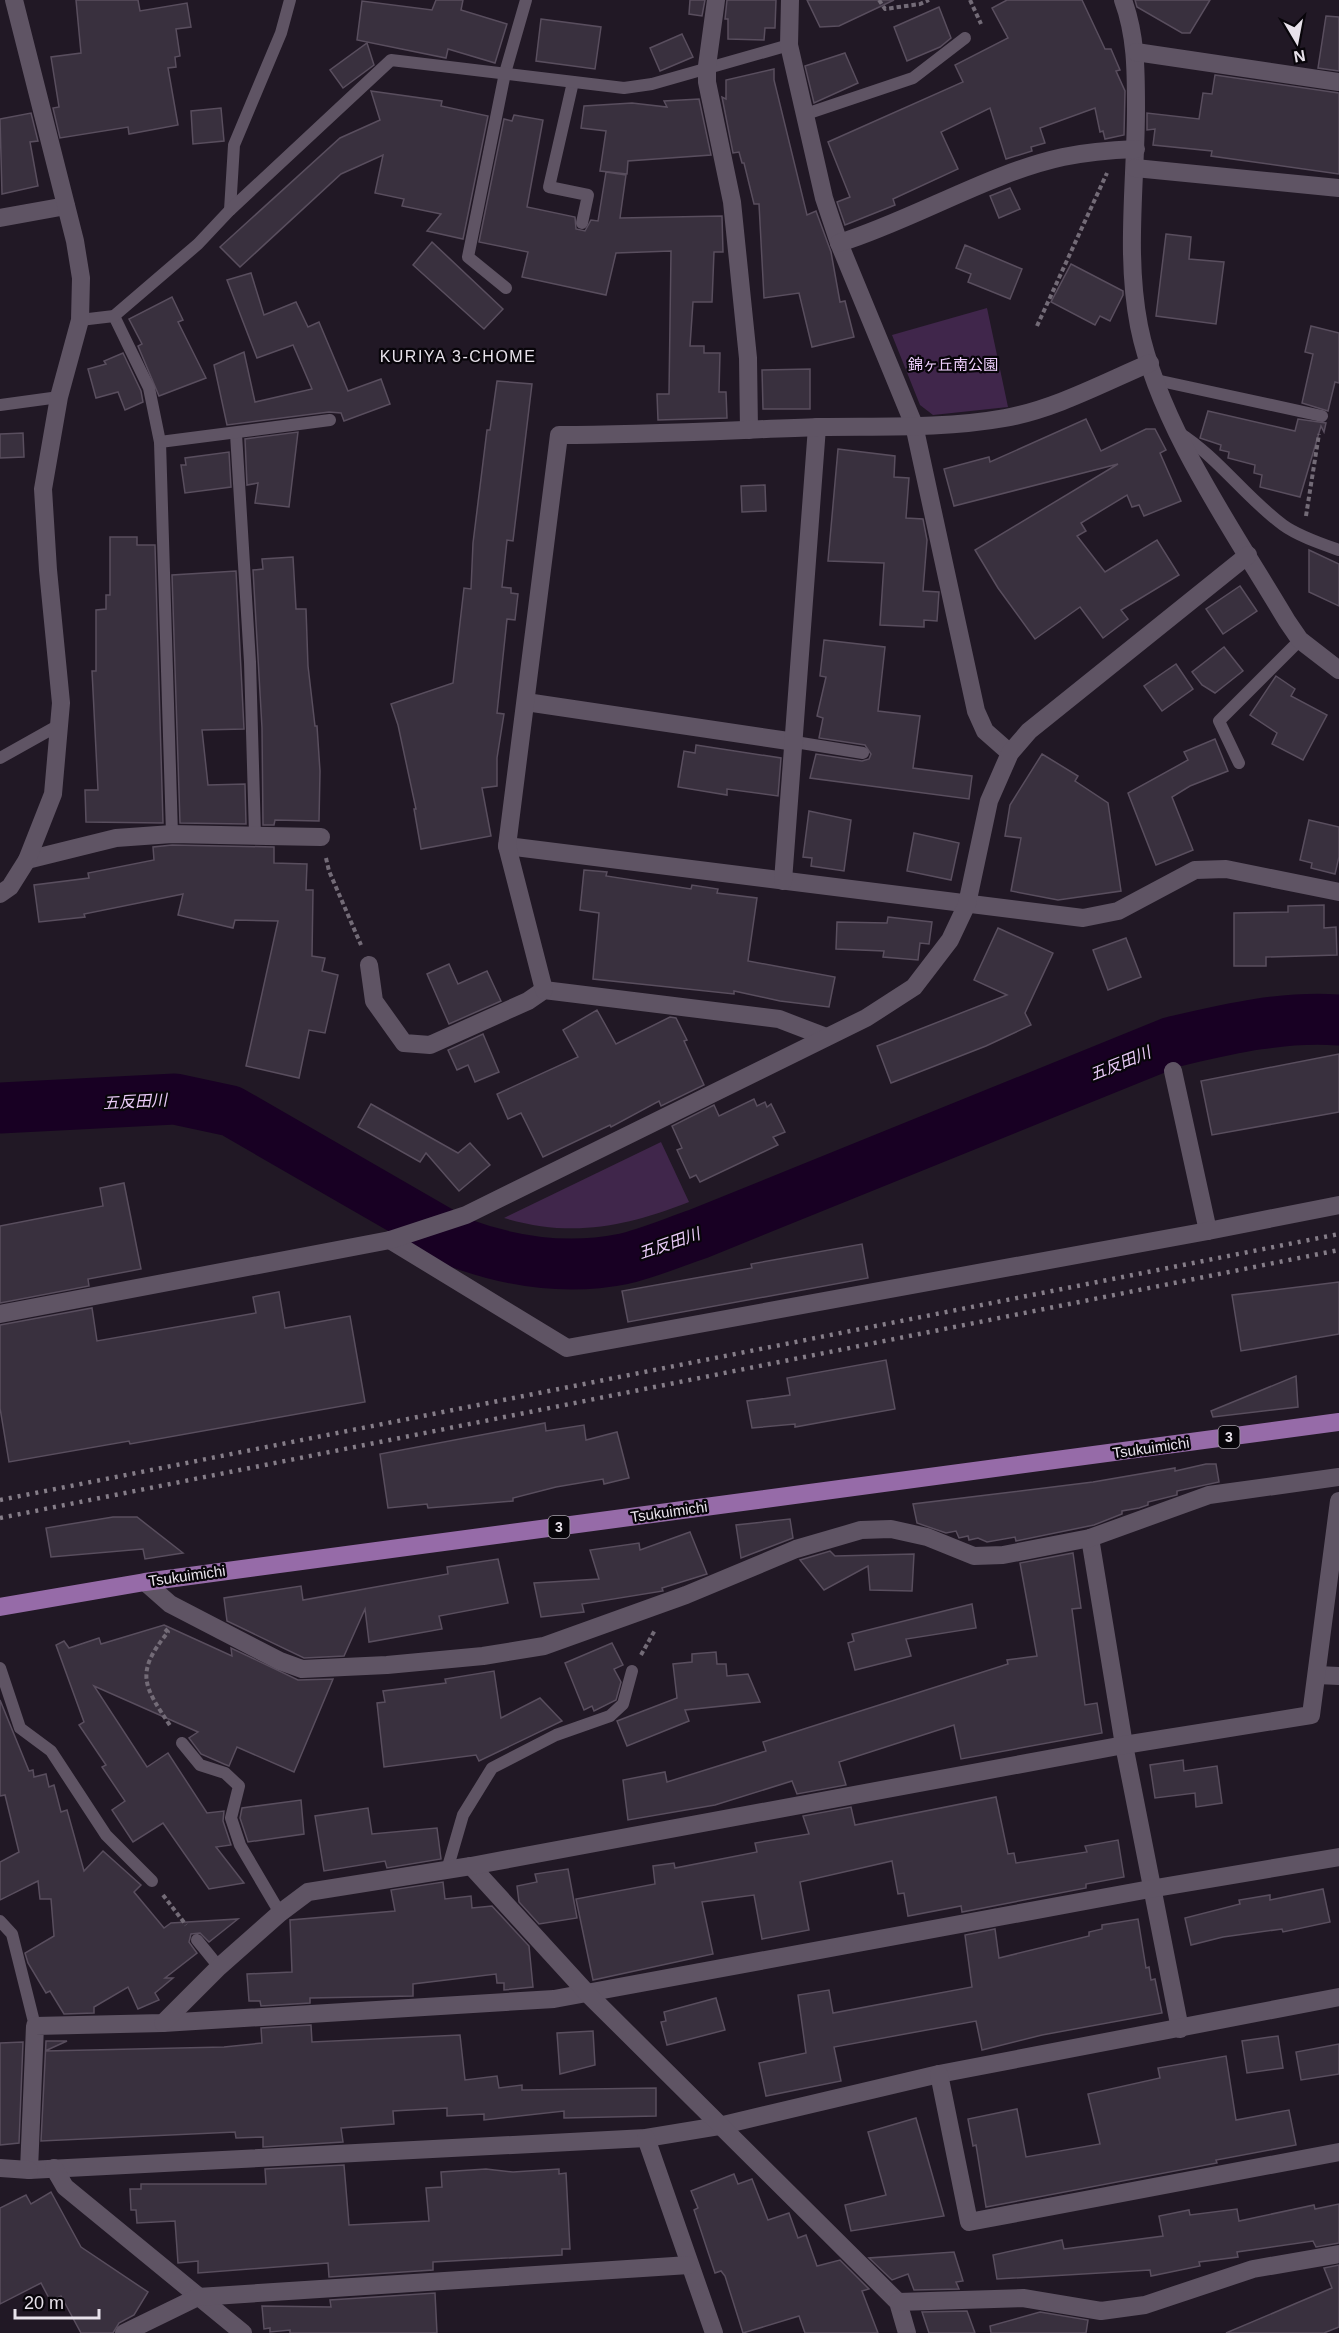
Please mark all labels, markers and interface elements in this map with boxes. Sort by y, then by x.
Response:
north arrow [1267,12,1327,72]
text: N [1292,47,1307,66]
district label: KURIYA 3-CHOME [380,348,536,365]
park label: 錦ヶ丘南公園 [908,356,998,373]
water label: 五反田川 [1087,1043,1155,1083]
water label: 五反田川 [103,1091,169,1112]
water label: 五反田川 [636,1224,704,1262]
road number: 3 [1218,1426,1240,1448]
street label: Tsukuimichi [1111,1434,1191,1461]
street label: Tsukuimichi [629,1498,709,1525]
road number: 3 [548,1516,570,1538]
street label: Tsukuimichi [147,1562,227,1589]
scale bar [15,2282,99,2320]
text: 20 m [24,2293,64,2313]

